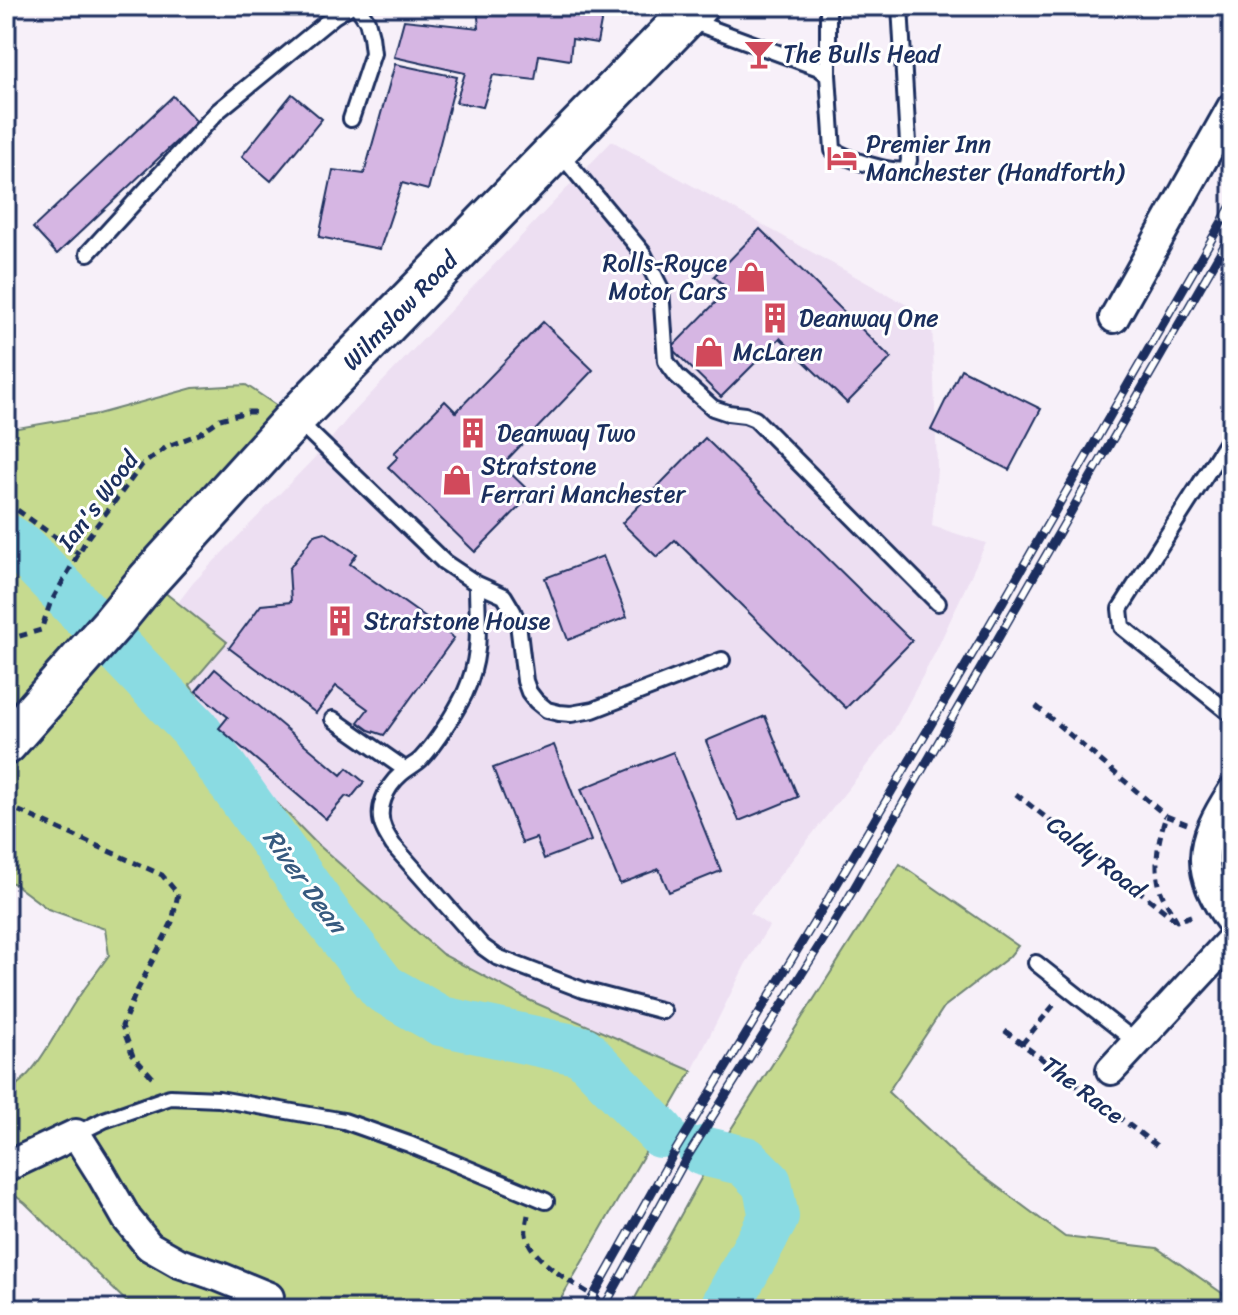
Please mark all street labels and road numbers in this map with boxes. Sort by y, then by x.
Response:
street label: Wilmslow Road [332,240,469,381]
street label: Ian's Wood [46,441,150,561]
street label: Caldy Road [1037,805,1157,911]
street label: The Race [1033,1045,1134,1136]

